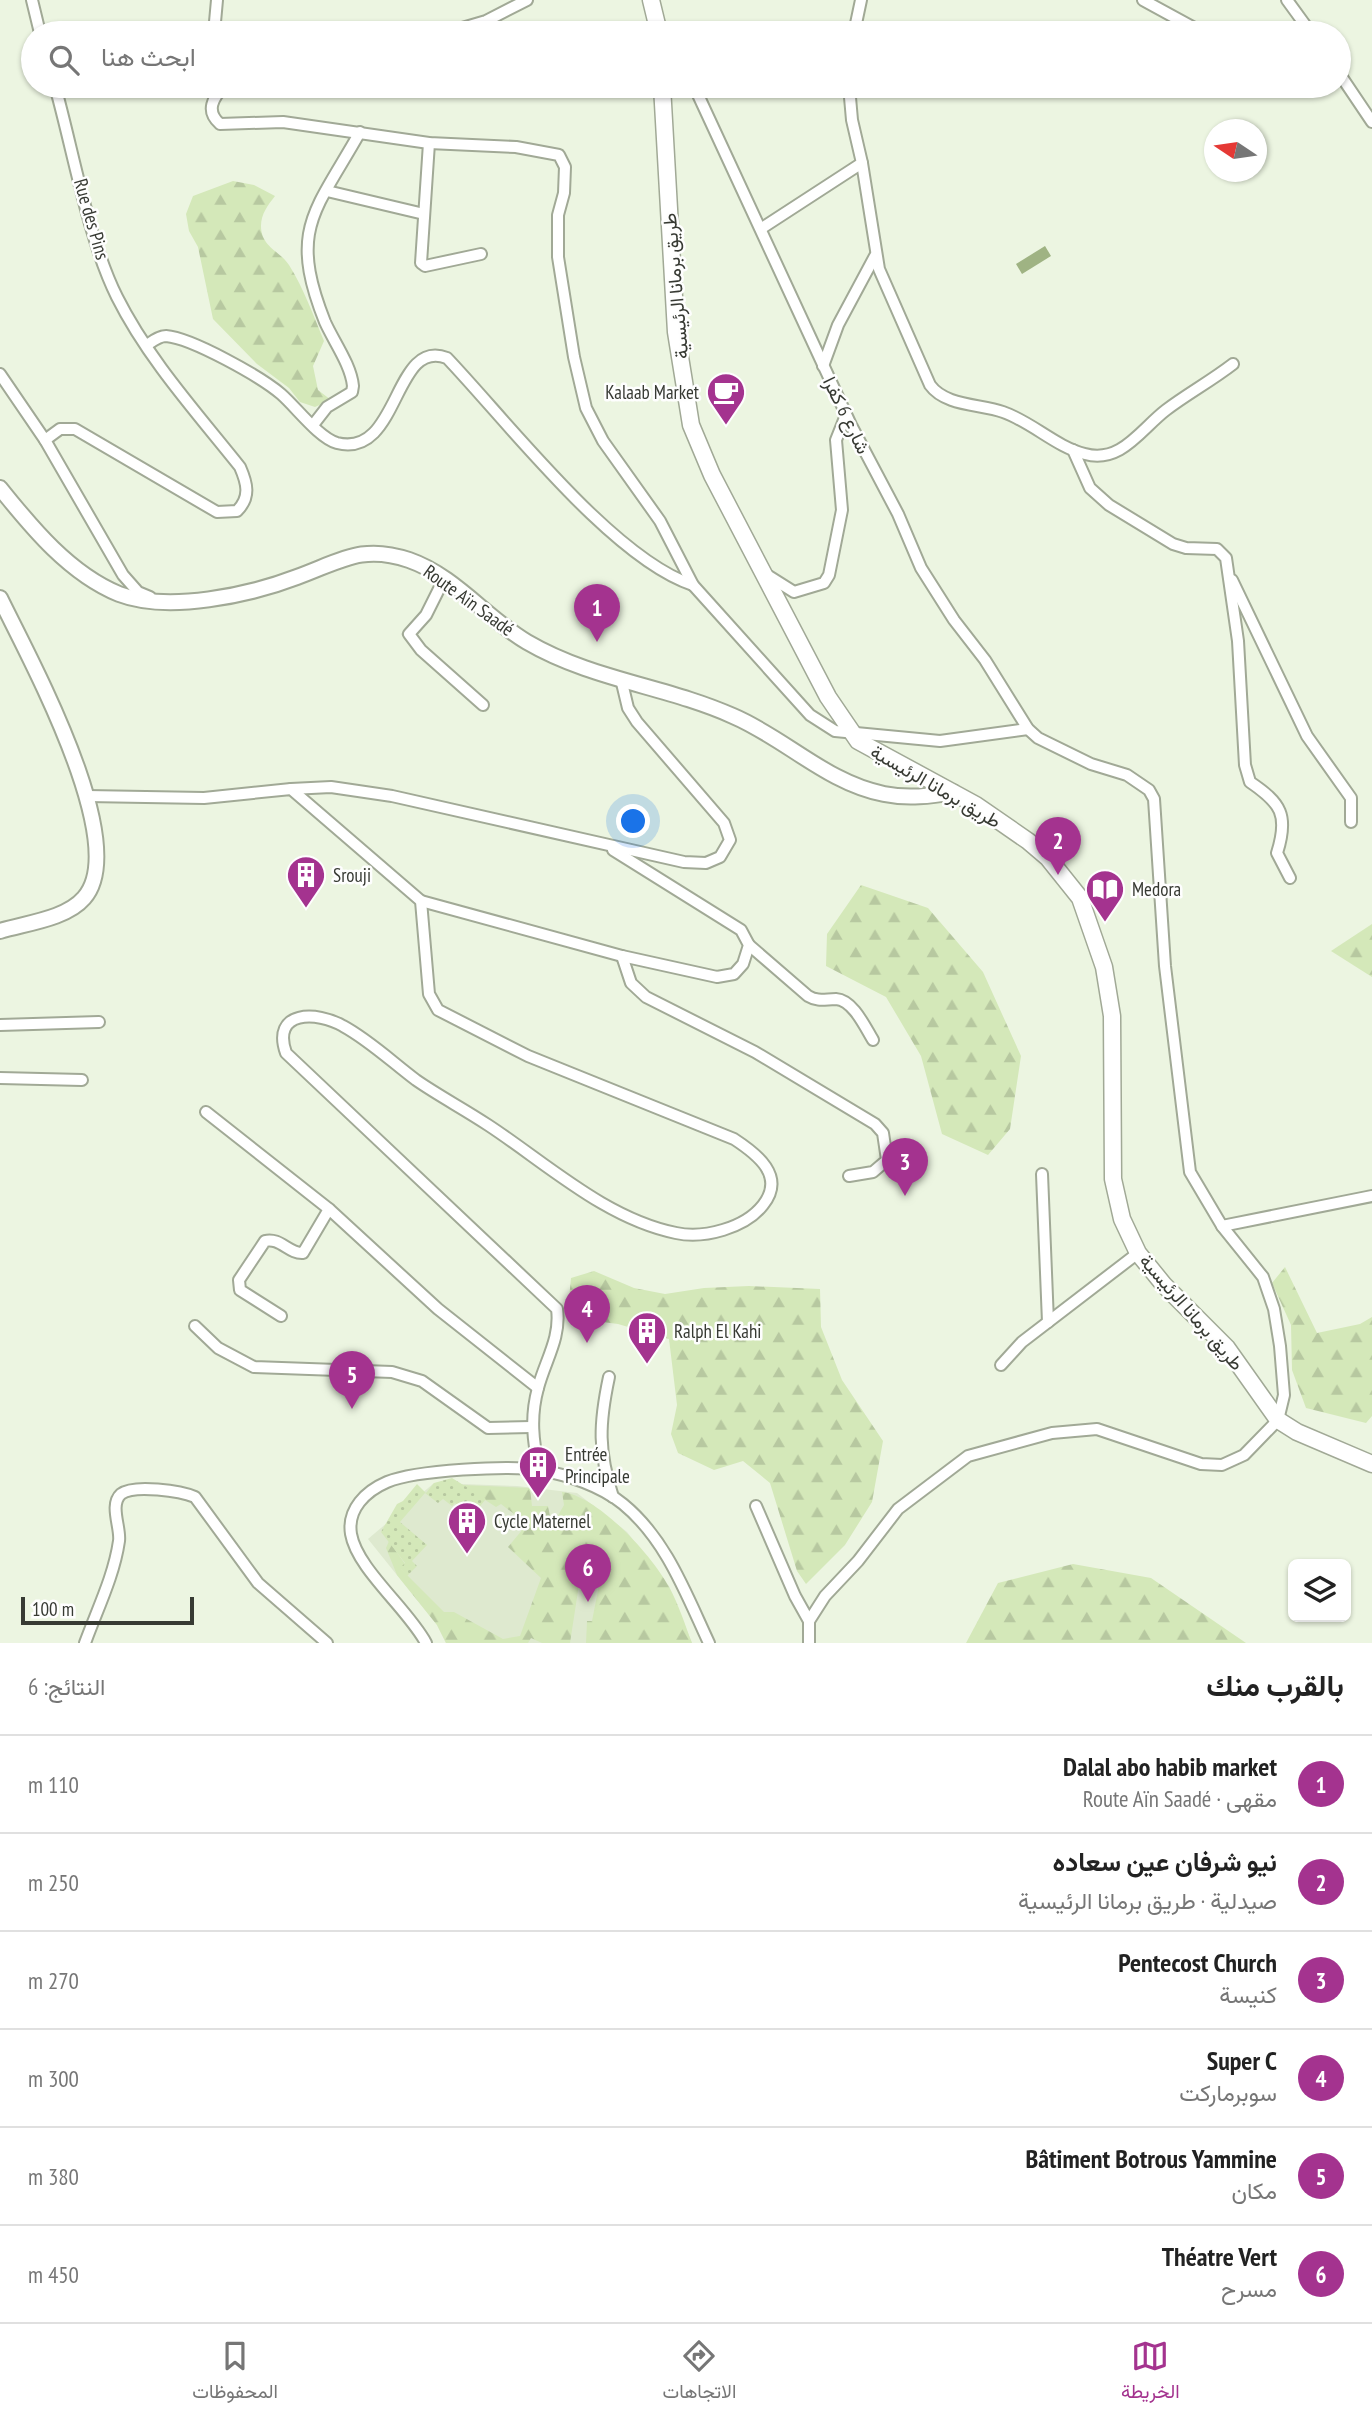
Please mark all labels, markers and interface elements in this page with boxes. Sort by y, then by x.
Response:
search box [21,21,1351,98]
text: ابحث هنا [101,40,196,73]
icon: search [45,41,83,79]
north arrow [1204,119,1267,182]
street label: Rue des Pins [69,176,115,262]
street label: طريق برمانا الرئيسية [657,212,693,360]
cafe icon: Kalaab Market [705,371,747,426]
street label: شارع 6 كفرا [817,372,876,458]
place label: Kalaab Market [605,380,700,404]
street label: Route Aïn Saadé [419,559,519,641]
pin: 1 [574,584,620,642]
street label: طريق برمانا الرئيسية [866,739,1006,833]
your location [616,804,650,838]
pin: 2 [1035,817,1081,875]
building icon: Srouji [285,854,327,909]
place label: Srouji [333,863,371,887]
library icon: Medora [1084,868,1126,923]
place label: Medora [1132,877,1181,901]
pin: 3 [882,1138,928,1196]
street label: طريق برمانا الرئيسية [1135,1249,1249,1375]
pin: 4 [564,1285,610,1343]
building icon: Ralph El Kahi [626,1310,668,1365]
place label: Ralph El Kahi [674,1319,761,1343]
pin: 5 [329,1351,375,1409]
place label: Entrée Principale [565,1442,630,1488]
building icon: Entrée Principale [517,1444,559,1499]
building icon: Cycle Maternel [446,1500,488,1555]
place label: Cycle Maternel [494,1509,591,1533]
pin: 6 [565,1544,611,1602]
map controls [1288,1559,1351,1622]
button: layers [1288,1559,1351,1622]
scale bar [21,1594,194,1626]
text: 100 m [32,1597,74,1621]
text: بالقرب منك [1206,1665,1344,1704]
text: النتائج: 6 [28,1672,105,1701]
text: Dalal abo habib market [1063,1750,1277,1783]
text: 110 m [28,1770,79,1799]
text: 1 [1316,1770,1327,1799]
text: مقهى · Route Aïn Saadé [1083,1784,1277,1813]
text: نيو شرفان عين سعاده [1053,1845,1277,1878]
text: 250 m [28,1868,79,1897]
text: 2 [1316,1868,1327,1897]
text: صيدلية · طريق برمانا الرئيسية [1018,1886,1277,1915]
text: Pentecost Church [1118,1946,1277,1979]
text: 270 m [28,1966,79,1995]
text: 3 [1316,1966,1327,1995]
text: كنيسة [1219,1980,1277,2009]
text: Super C [1207,2044,1277,2077]
text: 300 m [28,2064,79,2093]
text: 4 [1316,2064,1327,2093]
text: سوبرماركت [1179,2078,1277,2107]
text: Bâtiment Botrous Yammine [1026,2142,1277,2175]
text: 380 m [28,2162,79,2191]
text: 5 [1316,2162,1327,2191]
text: مكان [1231,2176,1277,2205]
text: Théatre Vert [1162,2240,1277,2273]
text: 450 m [28,2260,79,2289]
text: 6 [1316,2260,1327,2289]
text: مسرح [1221,2274,1277,2303]
tab: المحفوظات [192,2337,278,2408]
tab: الاتجاهات [663,2337,736,2408]
tab: الخريطة [1121,2337,1180,2408]

